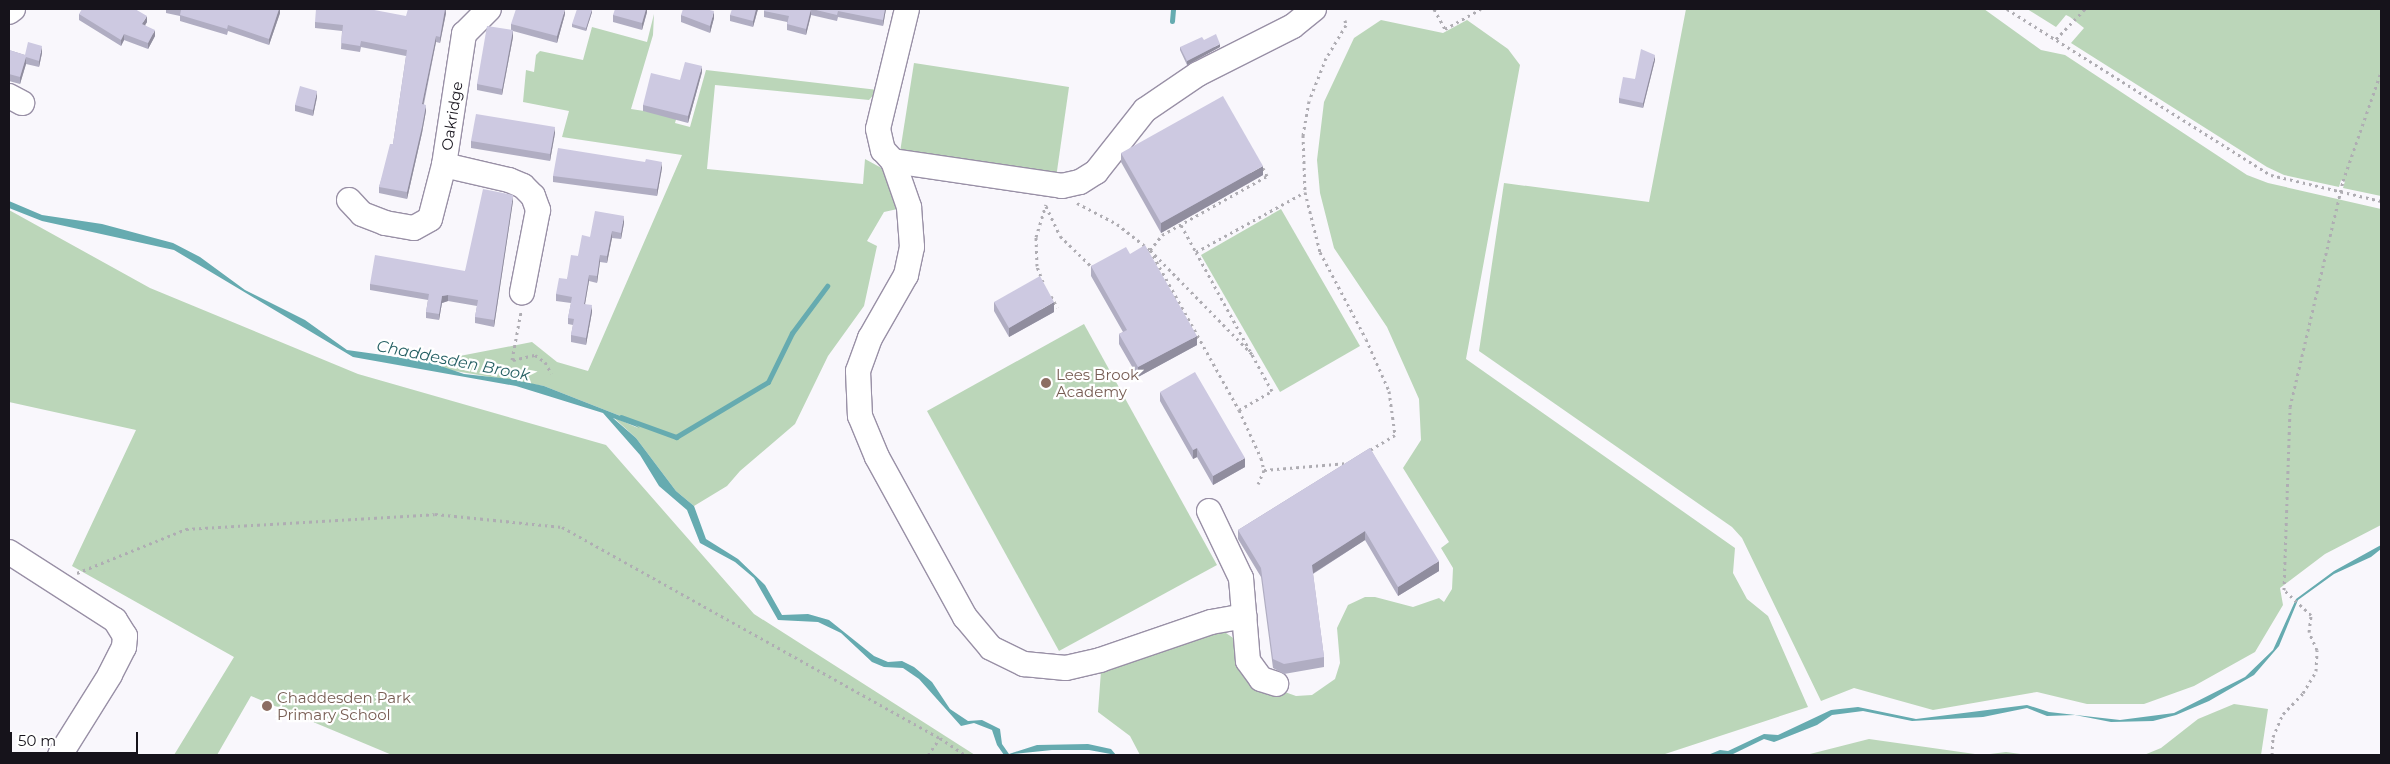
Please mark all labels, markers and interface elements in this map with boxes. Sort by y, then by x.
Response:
street label: Oakridge [438,80,466,152]
water label: Chaddesden Brook [375,337,531,385]
place label: Lees Brook Academy [1056,365,1139,400]
marker: Lees Brook Academy [1040,377,1052,389]
place label: Chaddesden Park Primary School [277,688,411,723]
marker: Chaddesden Park Primary School [261,700,273,712]
scale bar [12,722,140,754]
text: 50 m [18,731,56,750]

